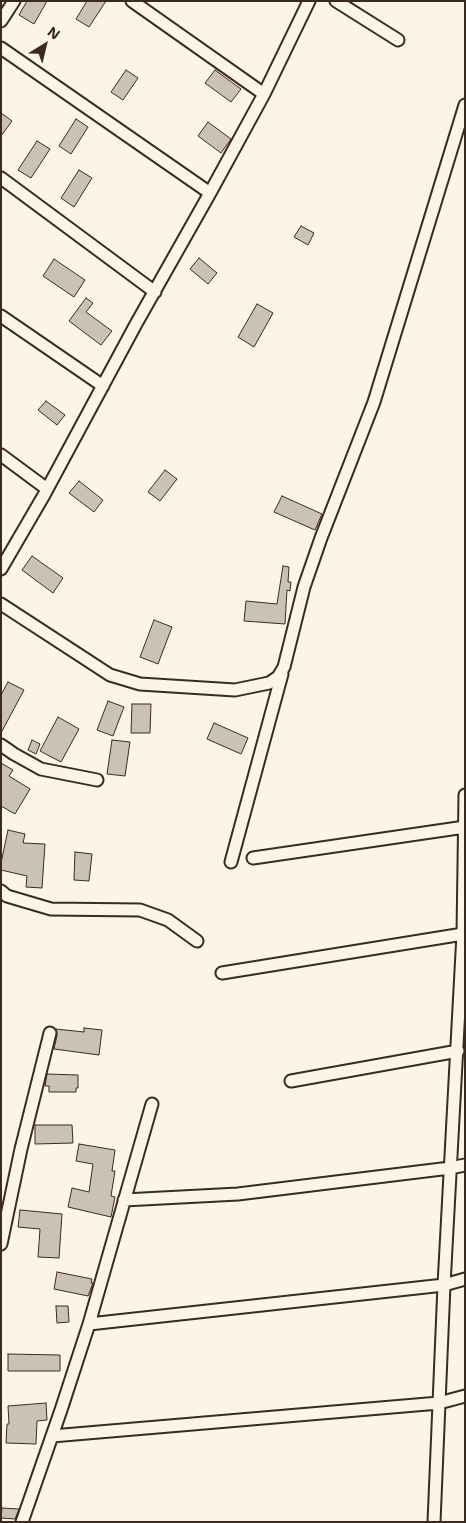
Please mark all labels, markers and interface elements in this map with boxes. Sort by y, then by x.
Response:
north arrow [20,20,70,70]
text: N [44,22,64,43]

